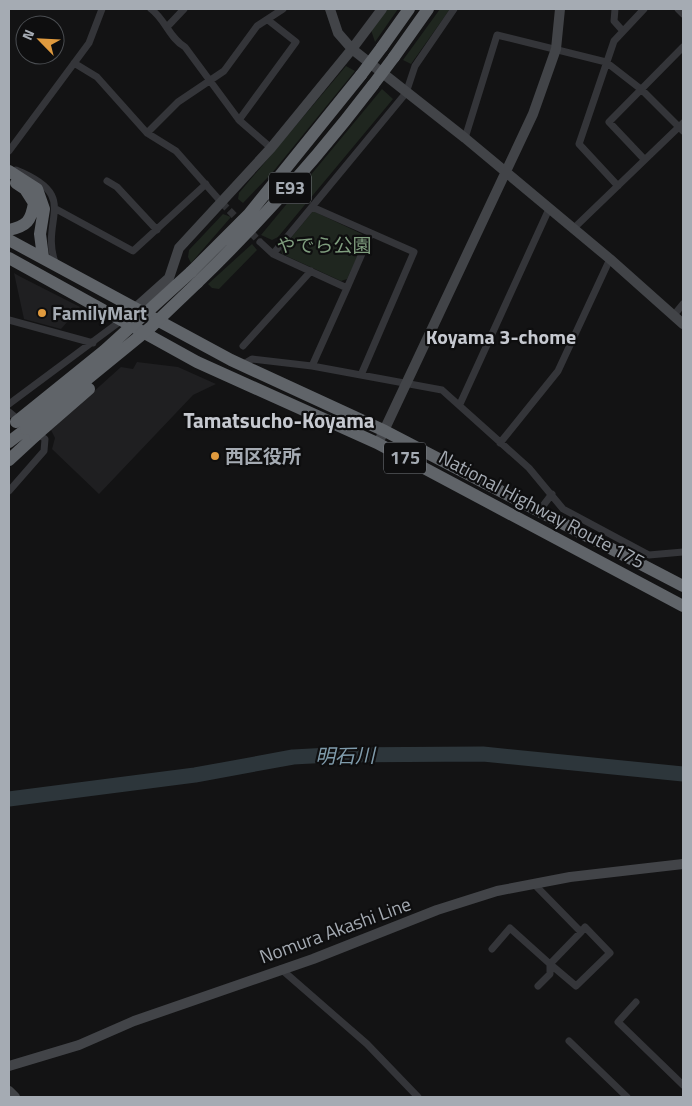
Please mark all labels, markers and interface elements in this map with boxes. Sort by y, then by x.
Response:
north arrow [15,15,65,65]
text: N [16,26,39,43]
road number: E93 [269,172,311,204]
park label: やでら公園 [276,230,372,259]
place label: FamilyMart [52,298,147,327]
marker: FamilyMart [36,307,48,319]
district label: Koyama 3-chome [426,321,576,352]
district label: Tamatsucho-Koyama [184,404,375,436]
place label: 西区役所 [225,441,301,470]
road number: 175 [384,442,426,473]
street label: National Highway Route 175 [434,442,650,575]
marker: 西区役所 [209,450,221,462]
water label: 明石川 [315,739,377,772]
street label: Nomura Akashi Line [255,889,415,970]

